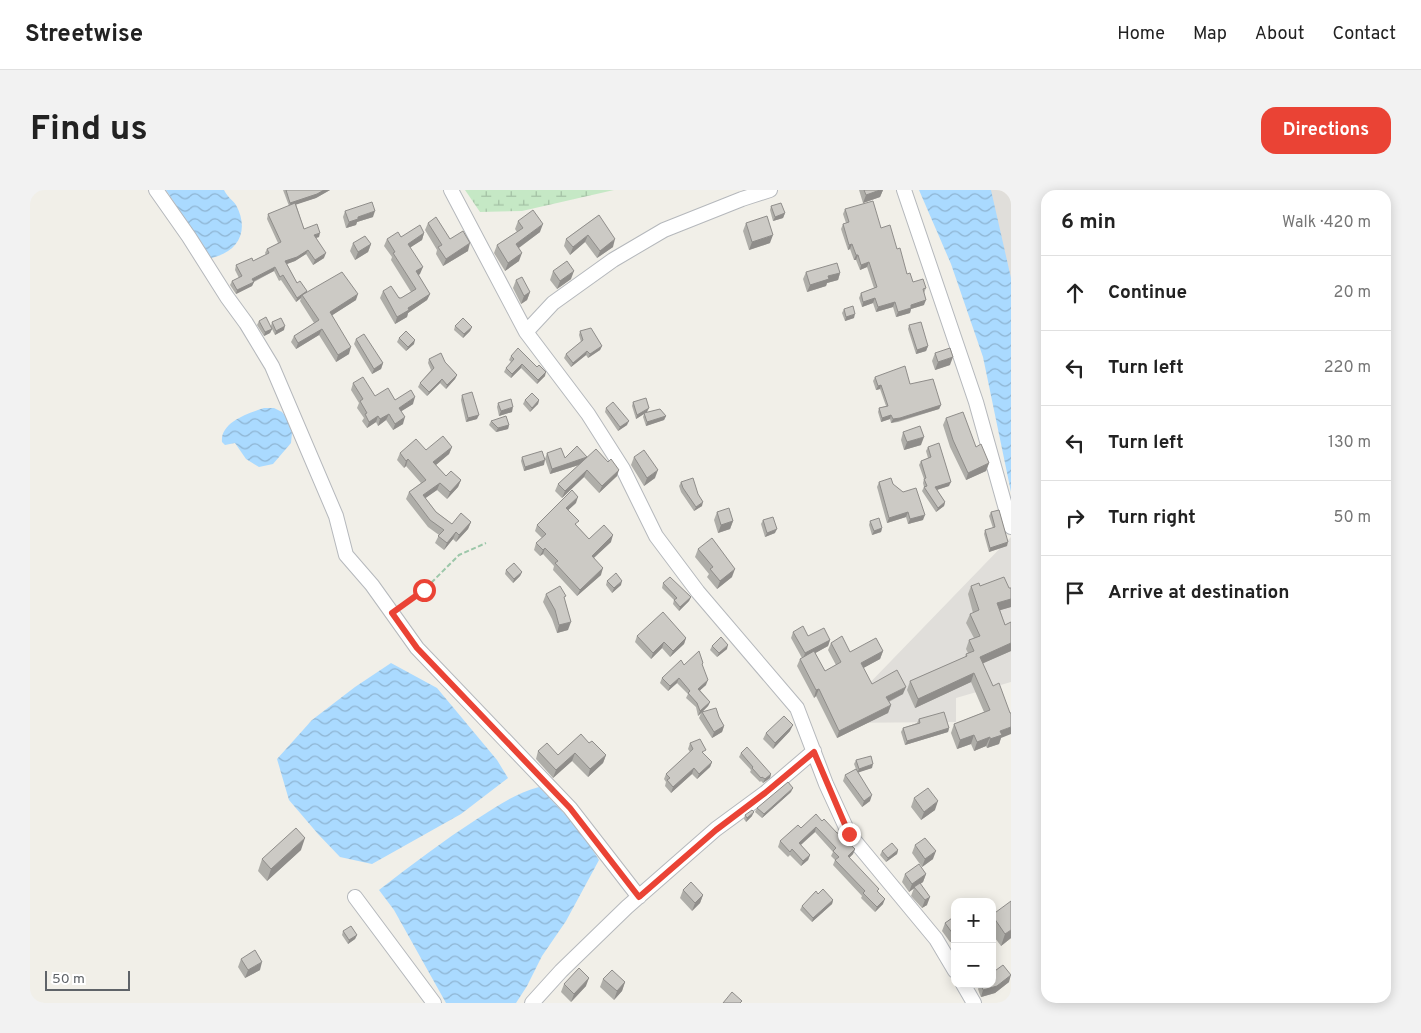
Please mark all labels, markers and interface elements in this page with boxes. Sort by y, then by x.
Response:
text: Streetwise [25,20,143,50]
text: Home [1117,23,1165,46]
text: Map [1193,23,1227,46]
text: About [1255,23,1304,46]
text: Contact [1332,23,1396,46]
button: Directions [1261,107,1391,154]
text: Find us [30,108,148,152]
text: 6 min [1061,209,1116,236]
text: Walk · 420 m [1282,213,1371,233]
icon: ahead [1061,279,1089,307]
text: Continue [1108,281,1187,305]
text: 20 m [1334,283,1371,303]
icon: left [1061,354,1089,382]
text: Turn left [1108,356,1184,380]
text: 220 m [1324,358,1371,378]
icon: left [1061,429,1089,457]
text: Turn left [1108,431,1184,455]
text: 130 m [1328,433,1371,453]
icon: right [1061,504,1089,532]
text: Turn right [1108,506,1196,530]
text: 50 m [1334,508,1371,528]
route start [413,579,436,602]
icon: arrive [1061,579,1089,607]
text: Arrive at destination [1108,581,1289,605]
route end [838,823,861,846]
map controls [951,898,996,988]
button: + [951,898,996,943]
button: − [951,943,996,988]
scale bar [45,968,130,991]
text: 50 m [52,971,85,988]

